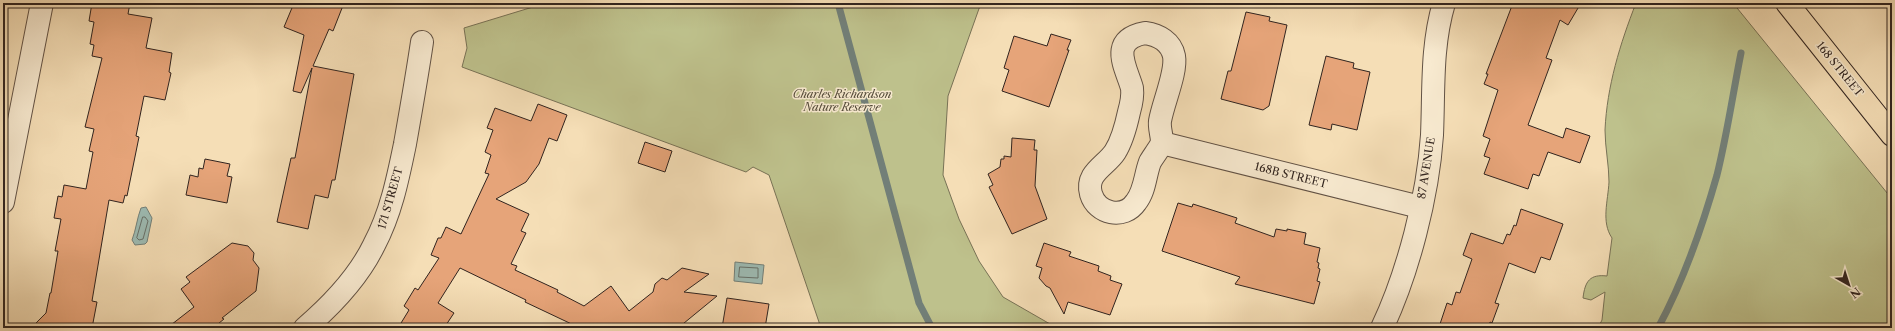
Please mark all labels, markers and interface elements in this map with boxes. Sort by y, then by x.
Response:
street label: 168 STREET [1814,39,1867,100]
park label: Charles Richardson Nature Reserve [793,87,892,114]
street label: 87 AVENUE [1414,136,1438,200]
street label: 168B STREET [1253,159,1330,191]
street label: 171 STREET [374,165,406,231]
north arrow [1829,265,1869,305]
text: N [1847,284,1863,301]

